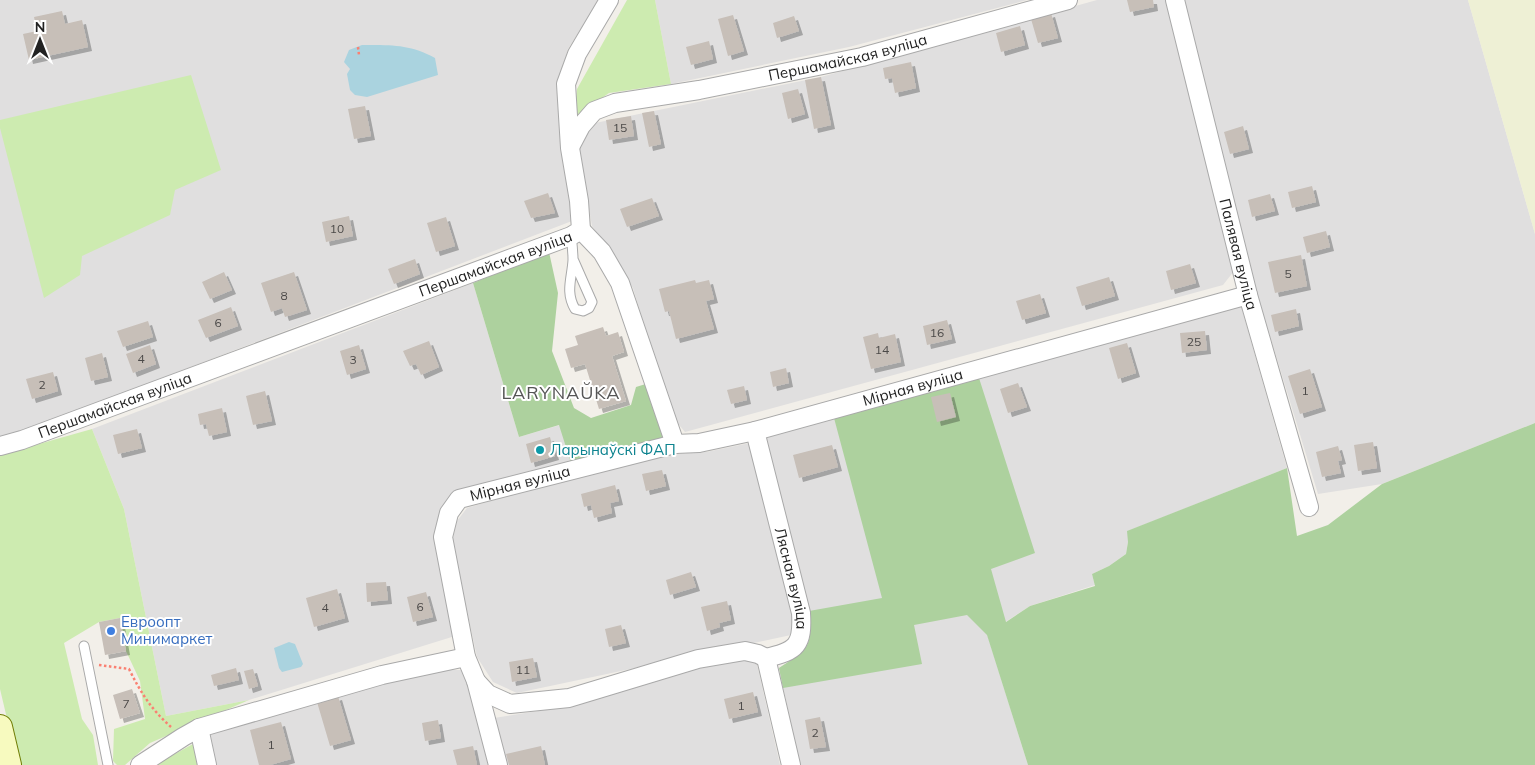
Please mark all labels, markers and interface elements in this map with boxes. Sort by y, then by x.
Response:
north arrow [15,15,65,65]
text: N [35,18,45,36]
street label: Першамайская вуліца [767,29,929,85]
house number: 15 [613,120,627,135]
street label: Палявая вуліца [1215,196,1262,312]
house number: 10 [330,221,344,236]
street label: Першамайская вуліца [416,226,575,301]
house number: 5 [1284,266,1292,281]
house number: 8 [280,288,288,303]
house number: 6 [214,315,222,330]
house number: 16 [930,325,944,340]
house number: 25 [1187,334,1201,349]
house number: 14 [875,342,889,357]
house number: 4 [137,351,145,366]
house number: 3 [349,352,357,367]
street label: Мірная вуліца [861,364,965,410]
street label: Першамайская вуліца [35,368,194,442]
house number: 2 [38,377,46,392]
district label: LARYNAŬKA [501,381,621,404]
house number: 1 [1301,383,1309,398]
place label: Ларынаўскі ФАП [550,440,676,459]
marker: Ларынаўскі ФАП [534,444,546,456]
street label: Мірная вуліца [468,461,572,505]
street label: Лясная вуліца [771,525,811,630]
house number: 6 [416,599,424,614]
house number: 4 [321,600,329,615]
place label: Евроопт Минимаркет [121,612,212,648]
marker: Евроопт Минимаркет [105,625,117,637]
house number: 11 [516,662,530,677]
house number: 7 [122,696,130,711]
house number: 1 [737,698,745,713]
house number: 2 [811,725,819,740]
house number: 1 [267,737,275,752]

